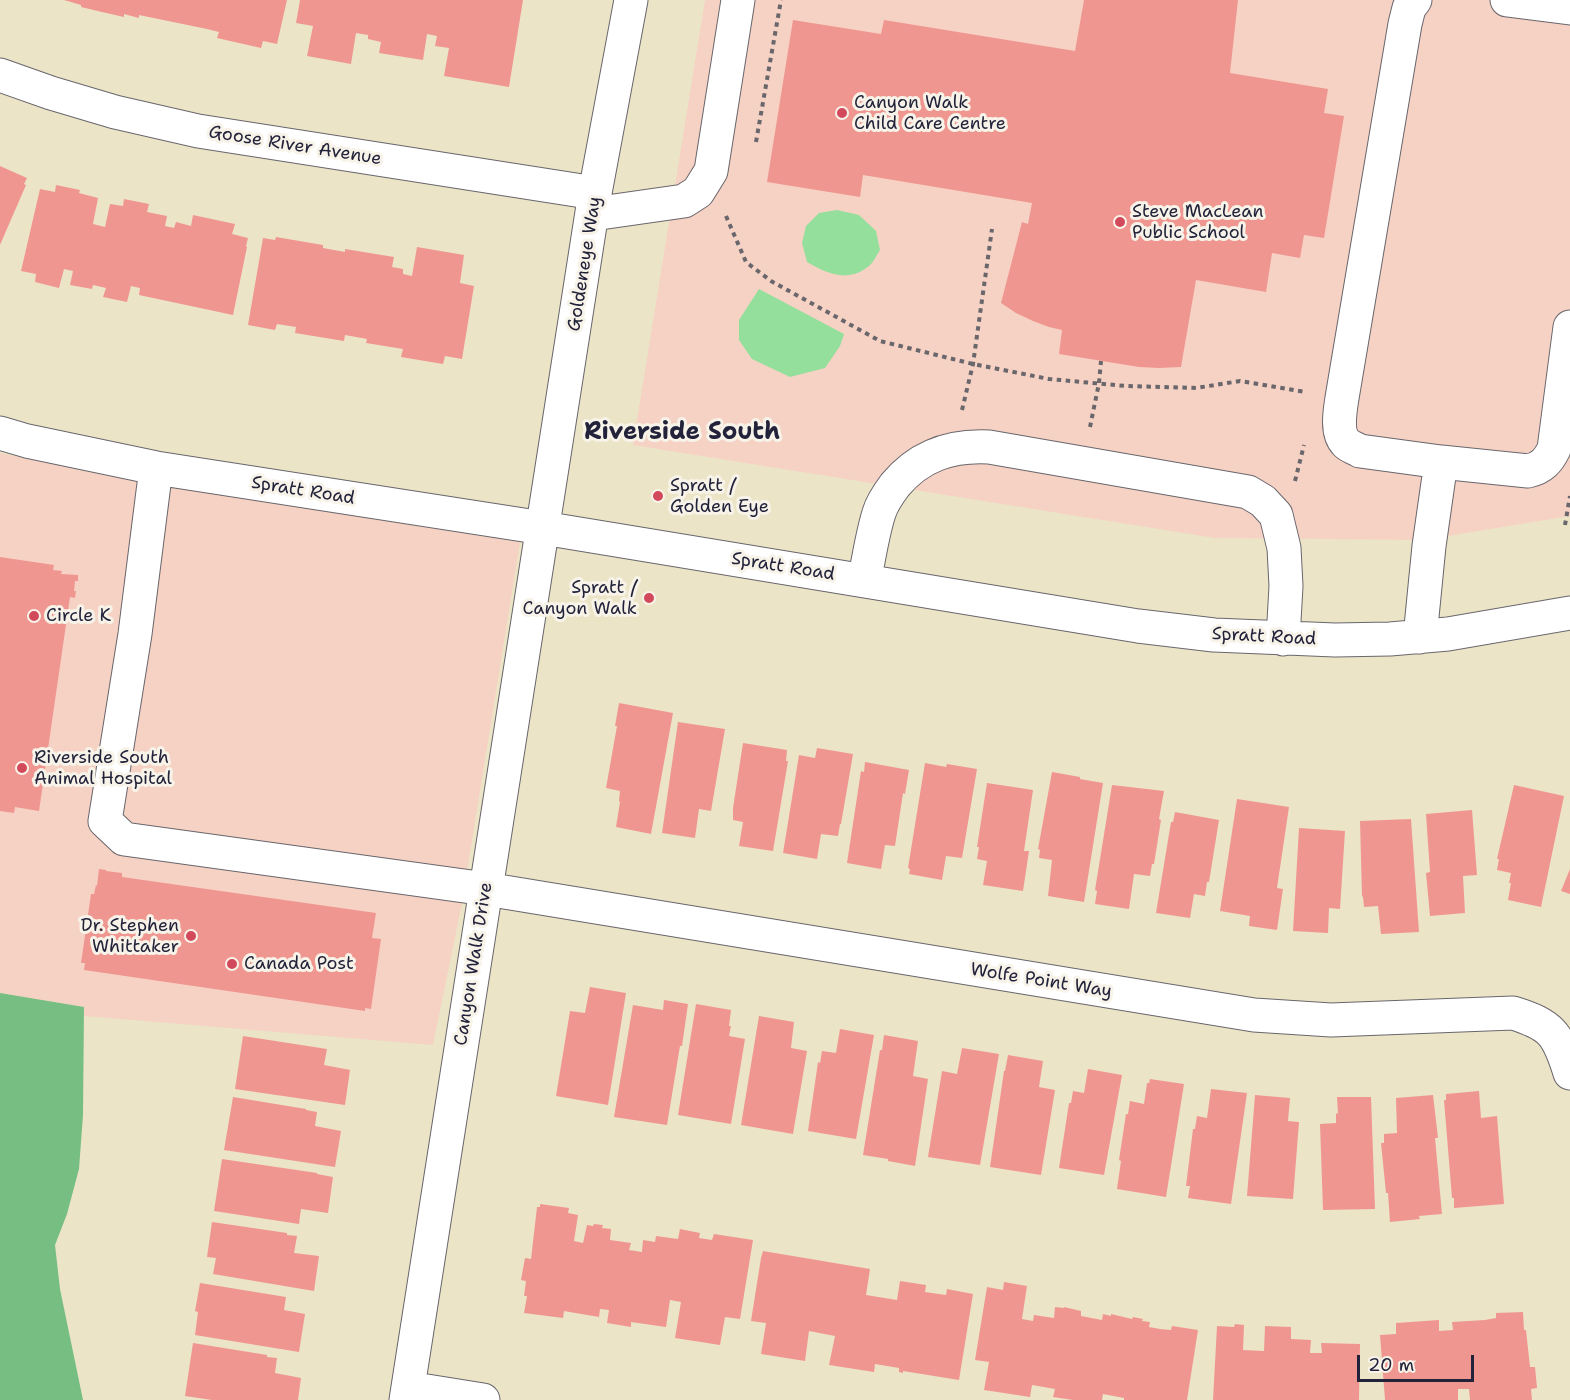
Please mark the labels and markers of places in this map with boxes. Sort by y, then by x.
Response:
place label: Canyon Walk Child Care Centre [854,92,1006,134]
marker: Canyon Walk Child Care Centre [835,106,849,120]
place label: Steve MacLean Public School [1132,201,1263,244]
marker: Steve MacLean Public School [1113,215,1127,229]
place label: Spratt / Golden Eye [670,475,769,518]
marker: Spratt / Golden Eye [651,489,665,503]
place label: Spratt / Canyon Walk [522,577,637,620]
marker: Spratt / Canyon Walk [642,591,656,605]
place label: Circle K [46,605,111,627]
marker: Circle K [27,609,41,623]
place label: Riverside South Animal Hospital [34,747,172,789]
marker: Riverside South Animal Hospital [15,761,29,775]
place label: Dr. Stephen Whittaker [81,915,179,958]
marker: Dr. Stephen Whittaker [184,929,198,943]
place label: Canada Post [244,953,354,975]
marker: Canada Post [225,957,239,971]

